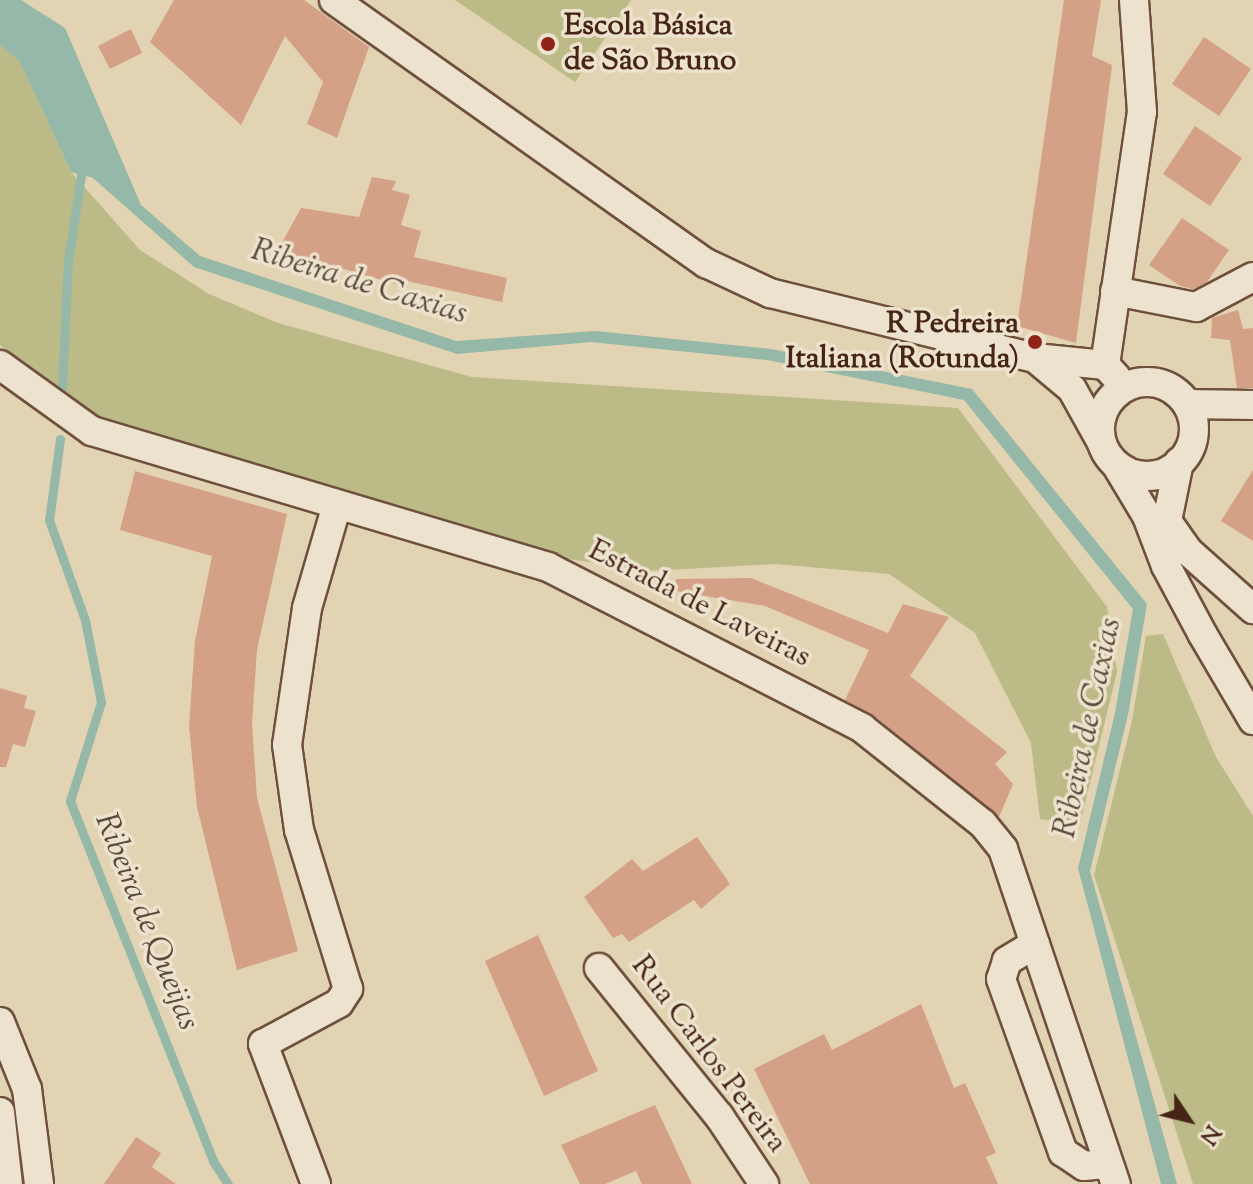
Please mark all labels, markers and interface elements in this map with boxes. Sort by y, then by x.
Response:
place label: Escola Básica de São Bruno [564,9,736,80]
marker: Escola Básica de São Bruno [539,35,557,53]
water label: Ribeira de Caxias [246,232,472,334]
place label: R Pedreira Italiana (Rotunda) [786,307,1019,378]
marker: R Pedreira Italiana (Rotunda) [1026,333,1044,351]
street label: Estrada de Laveiras [582,533,816,677]
water label: Ribeira de Caxias [1047,615,1131,841]
water label: Ribeira de Queijas [85,808,207,1036]
street label: Rua Carlos Pereira [622,949,794,1161]
north arrow [1149,1080,1229,1160]
text: N [1191,1117,1227,1150]

